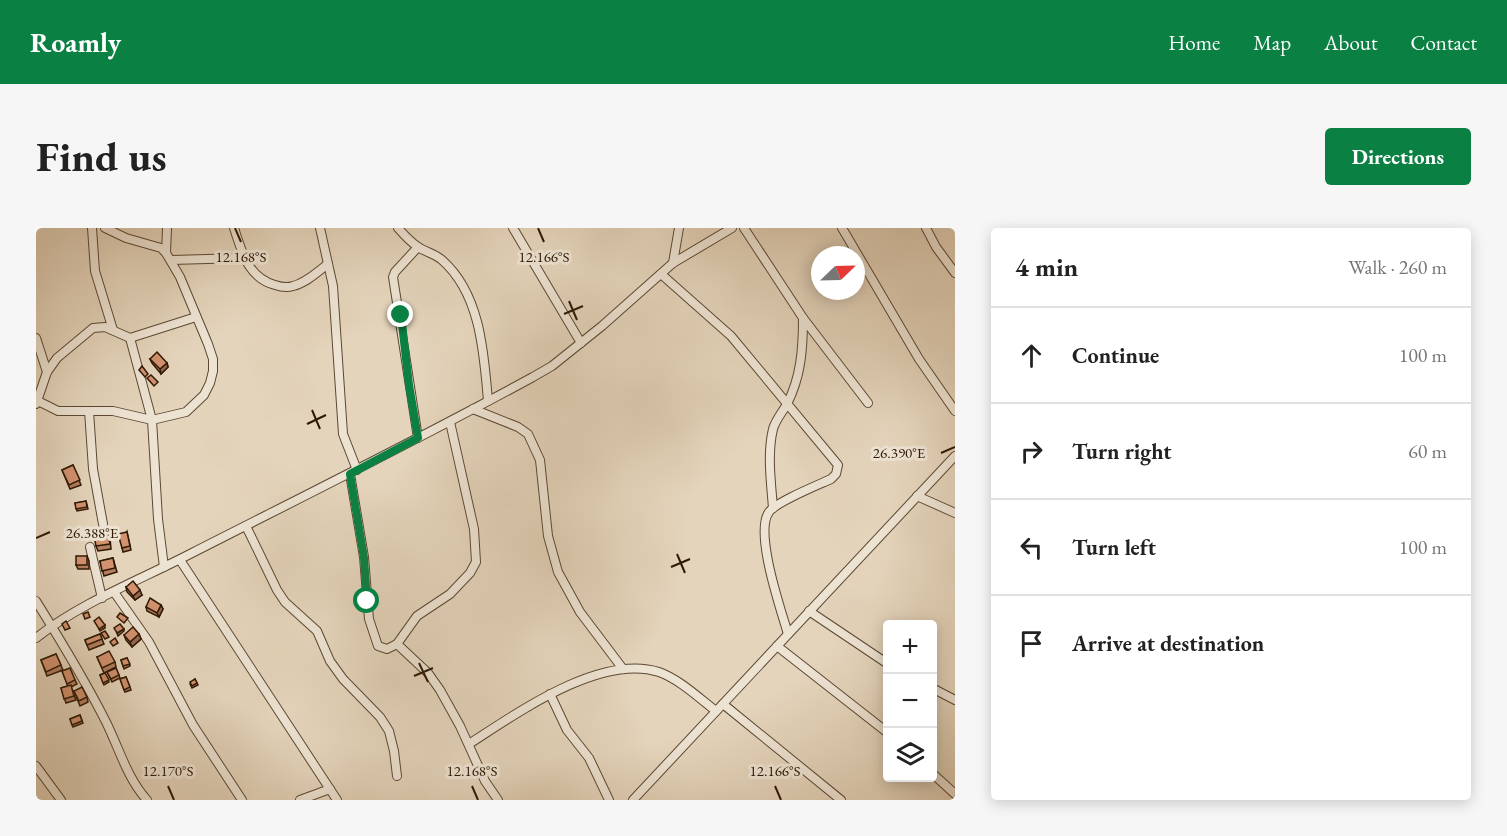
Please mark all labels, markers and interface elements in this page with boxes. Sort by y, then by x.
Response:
text: Roamly [30,24,121,60]
text: Home [1168,29,1220,56]
text: Map [1253,29,1291,56]
text: About [1324,29,1377,56]
text: Contact [1410,29,1477,56]
button: Directions [1325,128,1471,185]
text: Find us [36,129,167,184]
north arrow [811,246,865,300]
text: 12.168°S [216,247,266,266]
text: 12.166°S [519,247,569,266]
text: 4 min [1015,250,1078,284]
text: Walk · 260 m [1348,254,1447,280]
route end [387,301,413,327]
icon: ahead [1015,339,1048,372]
text: Continue [1072,341,1159,370]
text: 100 m [1399,342,1447,368]
icon: right [1015,435,1048,468]
text: Turn right [1072,437,1171,466]
text: 60 m [1408,438,1447,464]
text: 26.390°E [873,443,926,462]
text: 26.388°E [66,523,119,542]
icon: left [1015,531,1048,564]
text: Turn left [1072,533,1156,562]
text: 100 m [1399,534,1447,560]
route start [353,587,379,613]
map controls [883,620,937,782]
button: + [883,620,937,674]
icon: arrive [1015,627,1048,660]
text: Arrive at destination [1072,629,1264,658]
button: − [883,674,937,728]
button: layers [883,728,937,782]
text: 12.170°S [143,761,193,780]
text: 12.168°S [447,761,497,780]
text: 12.166°S [750,761,800,780]

